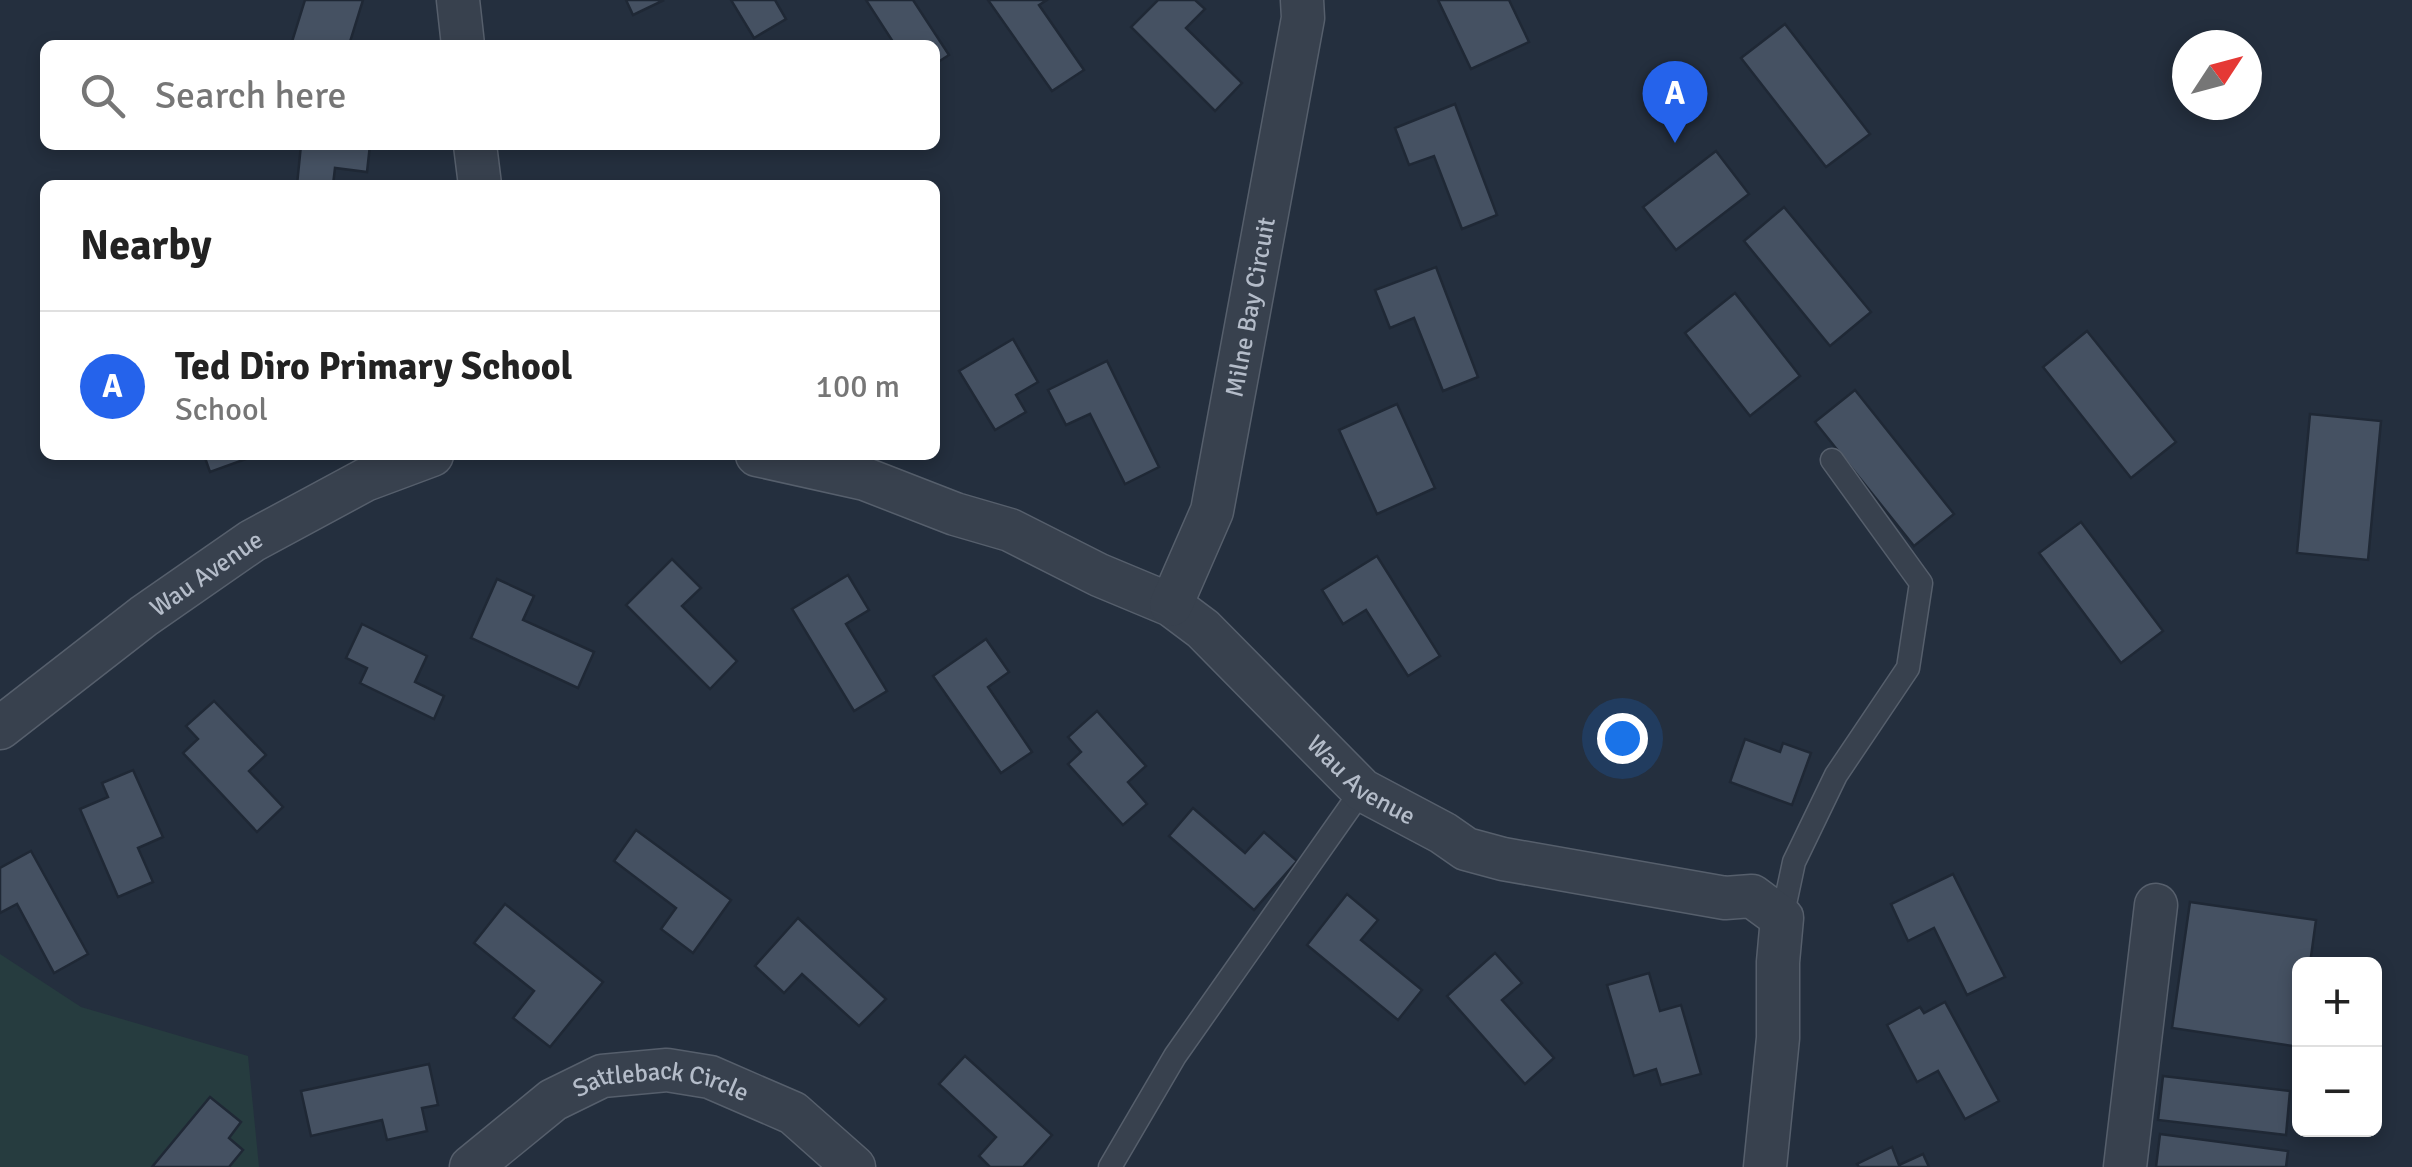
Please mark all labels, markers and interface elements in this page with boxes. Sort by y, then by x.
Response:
north arrow [2172,30,2262,120]
search box [40,40,940,150]
pin: A [1642,61,1708,143]
icon: search [75,68,130,123]
text: Search here [155,72,347,119]
street label: Milne Bay Circuit [1218,214,1281,399]
text: Nearby [80,220,212,271]
text: Ted Diro Primary School [175,343,572,390]
text: A [102,367,123,406]
text: 100 m [816,367,900,406]
text: School [175,390,268,429]
street label: Wau Avenue [144,523,268,623]
your location [1597,713,1648,764]
street label: Wau Avenue [1301,728,1421,831]
map controls [2292,957,2382,1137]
button: + [2292,957,2382,1047]
button: − [2292,1047,2382,1137]
street label: Sattleback Circle [567,1054,754,1108]

